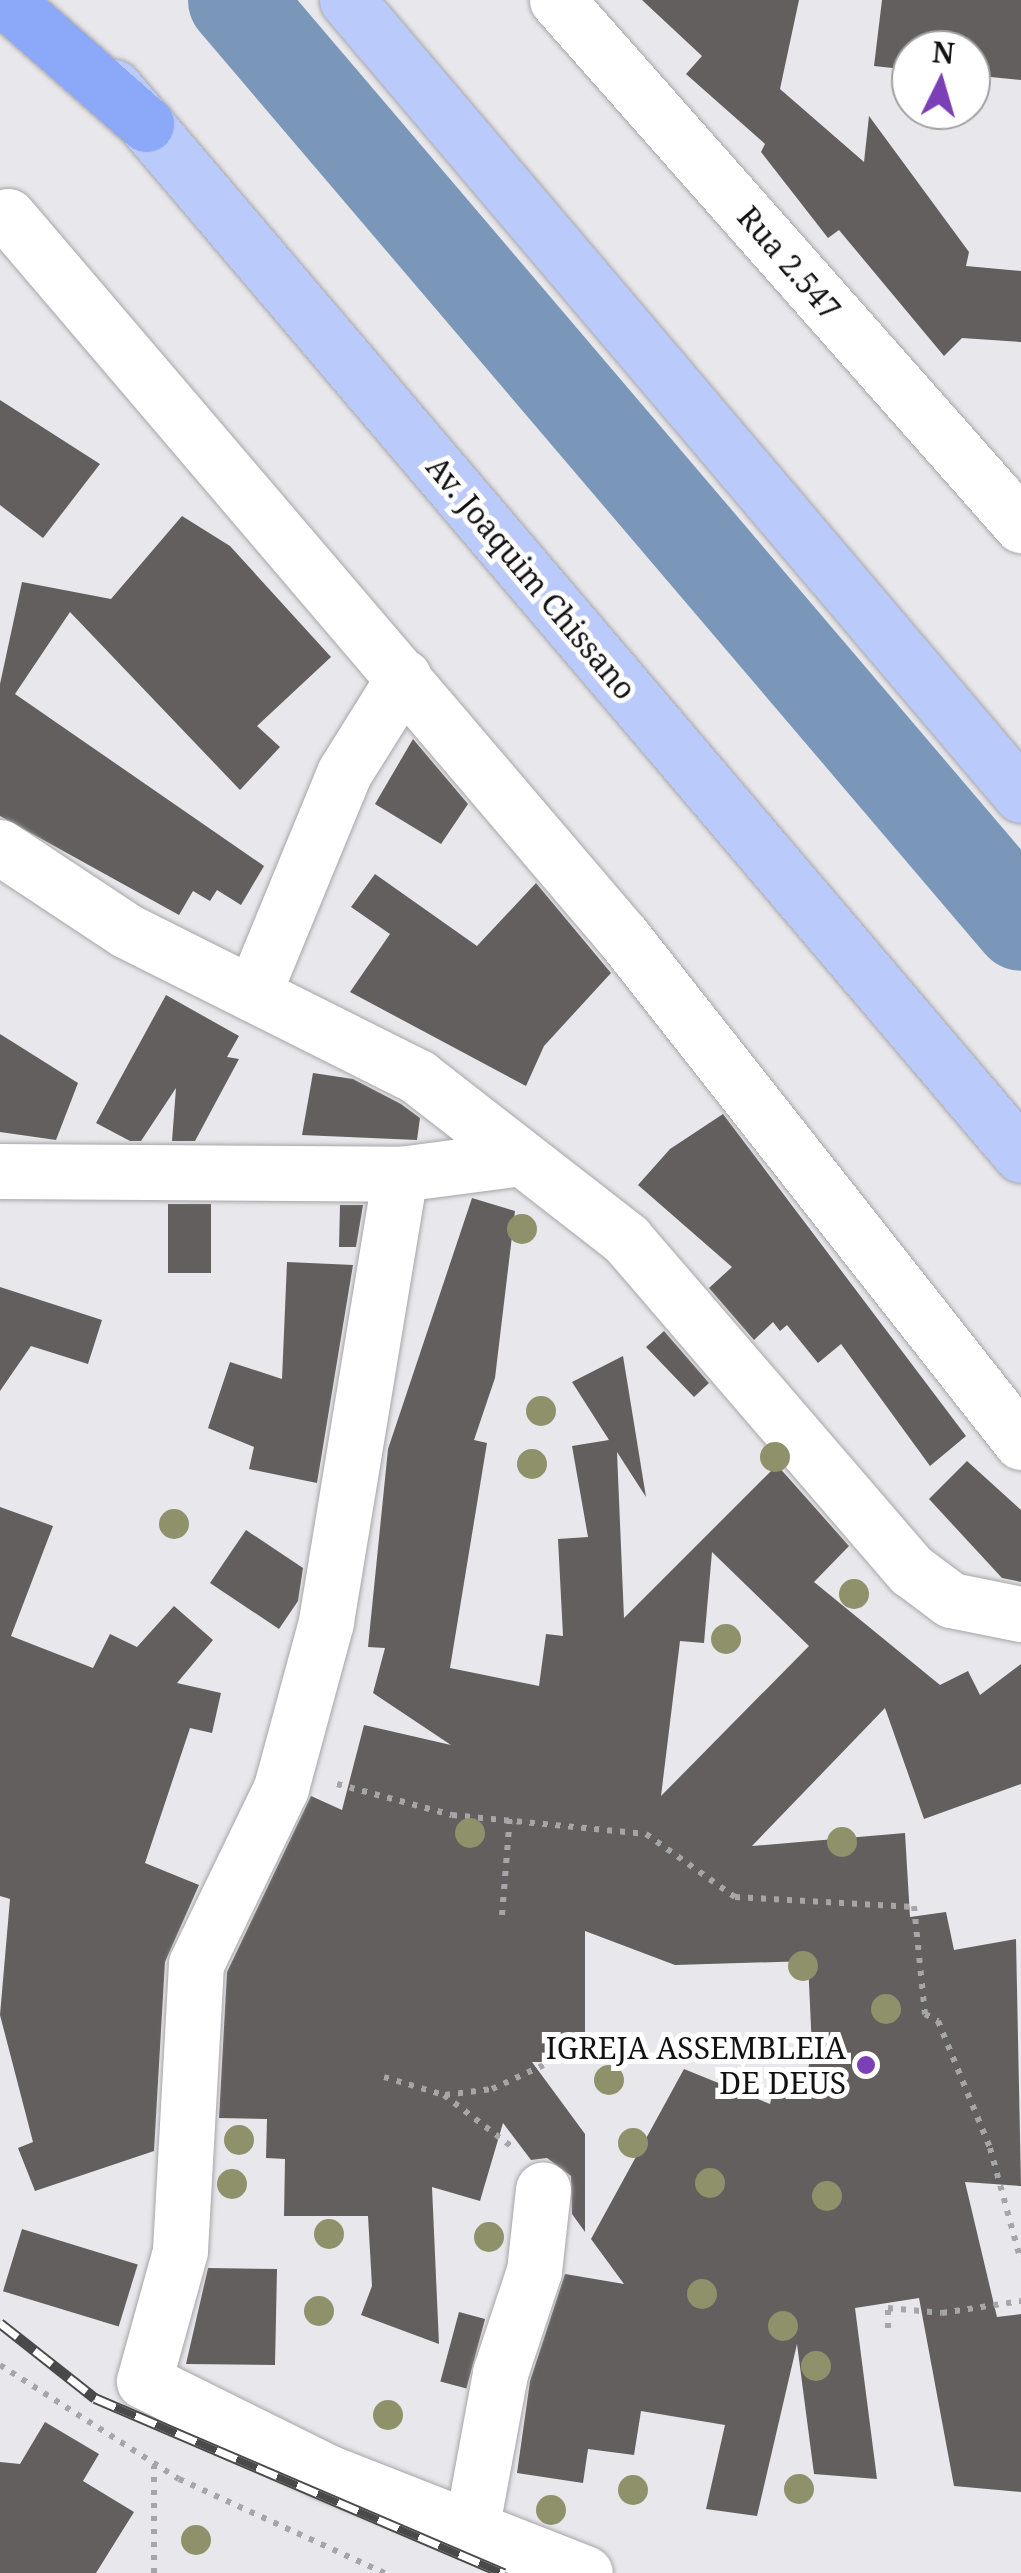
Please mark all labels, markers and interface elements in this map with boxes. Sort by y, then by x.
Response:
north arrow [891,30,991,130]
text: N [931,32,956,72]
street label: Rua 2.547 [730,199,848,327]
street label: Av. Joaquim Chissano [419,449,643,707]
place label: IGREJA ASSEMBLEIA DE DEUS [546,2030,846,2100]
marker: IGREJA ASSEMBLEIA DE DEUS [855,2054,877,2076]

